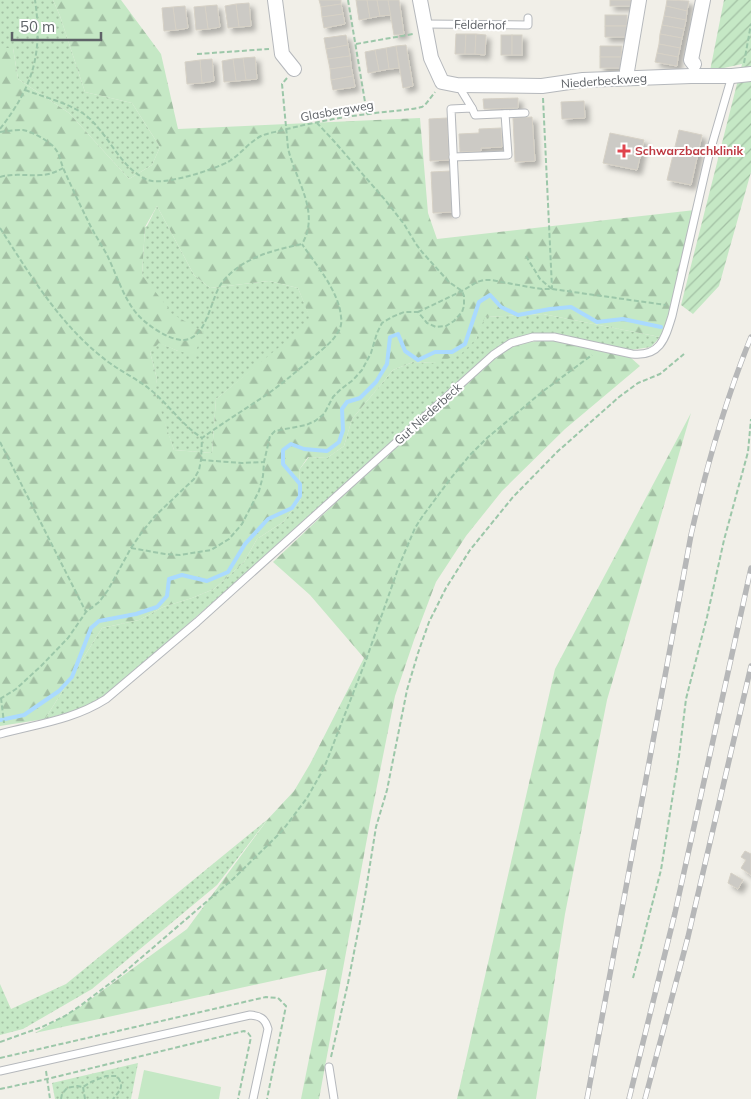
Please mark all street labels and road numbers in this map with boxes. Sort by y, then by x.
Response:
street label: Felderhof [454,17,507,32]
street label: Niederbeckweg [560,70,647,91]
street label: Glasbergweg [299,97,375,124]
street label: Gut Niederbeck [391,379,465,448]

